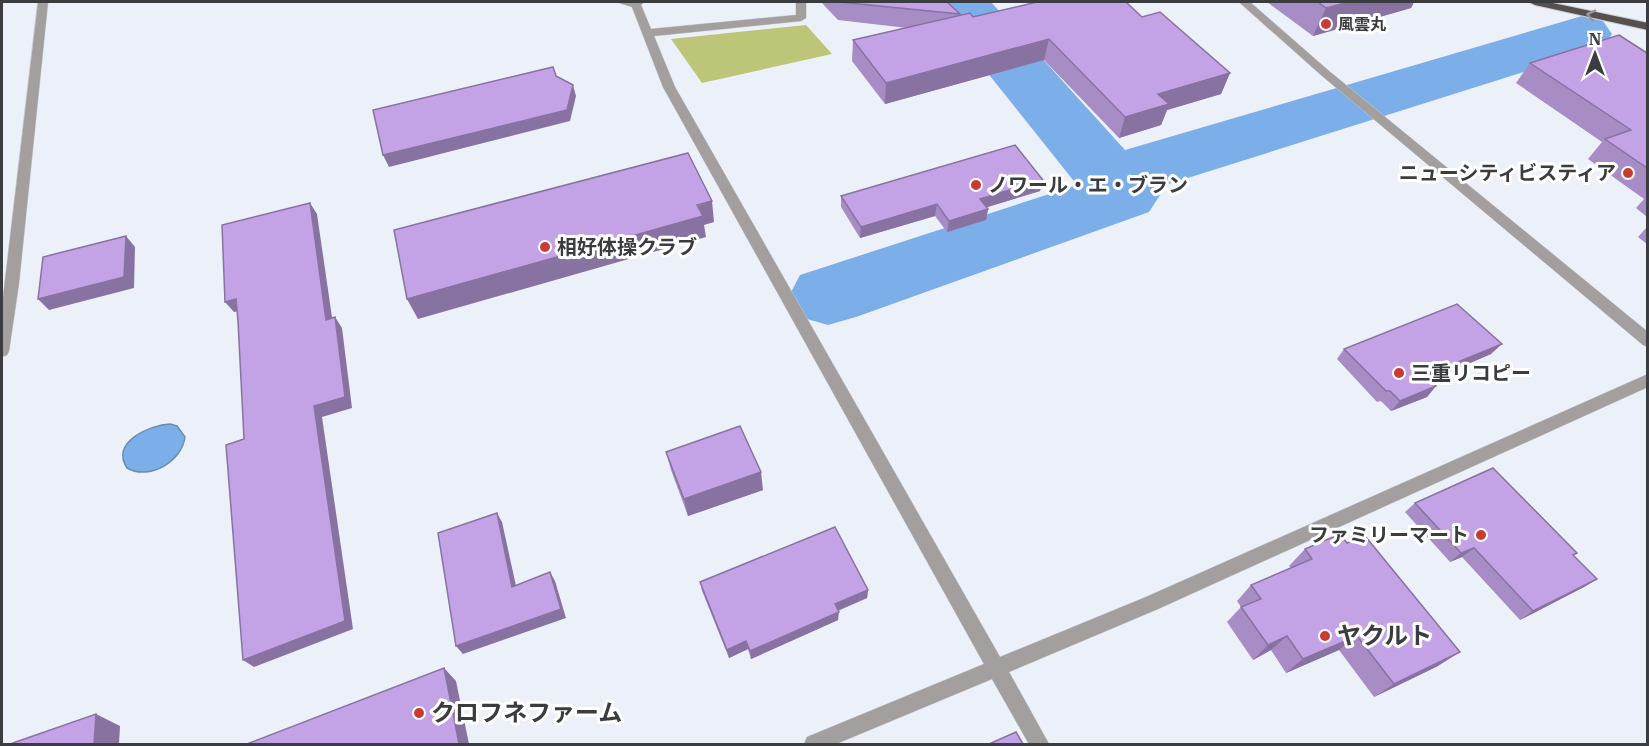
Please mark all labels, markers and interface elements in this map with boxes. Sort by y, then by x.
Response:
one-way arrow [1587,9,1597,22]
place label: 風雲丸 [1338,14,1386,34]
marker: 風雲丸 [1319,17,1333,31]
north arrow [1565,24,1625,84]
text: N [1589,29,1601,49]
place label: ニューシティビスティア [1399,159,1616,186]
marker: ニューシティビスティア [1621,166,1635,180]
place label: ノワール・エ・ブラン [988,171,1188,198]
marker: ノワール・エ・ブラン [969,178,983,192]
place label: 相好体操クラブ [557,233,697,260]
marker: 相好体操クラブ [538,240,552,254]
place label: 三重リコピー [1411,359,1531,386]
marker: 三重リコピー [1392,366,1406,380]
place label: ファミリーマート [1309,521,1469,548]
marker: ファミリーマート [1474,528,1488,542]
place label: ヤクルト [1337,619,1432,651]
marker: ヤクルト [1318,629,1332,643]
place label: クロフネファーム [431,696,622,728]
marker: クロフネファーム [412,706,426,720]

